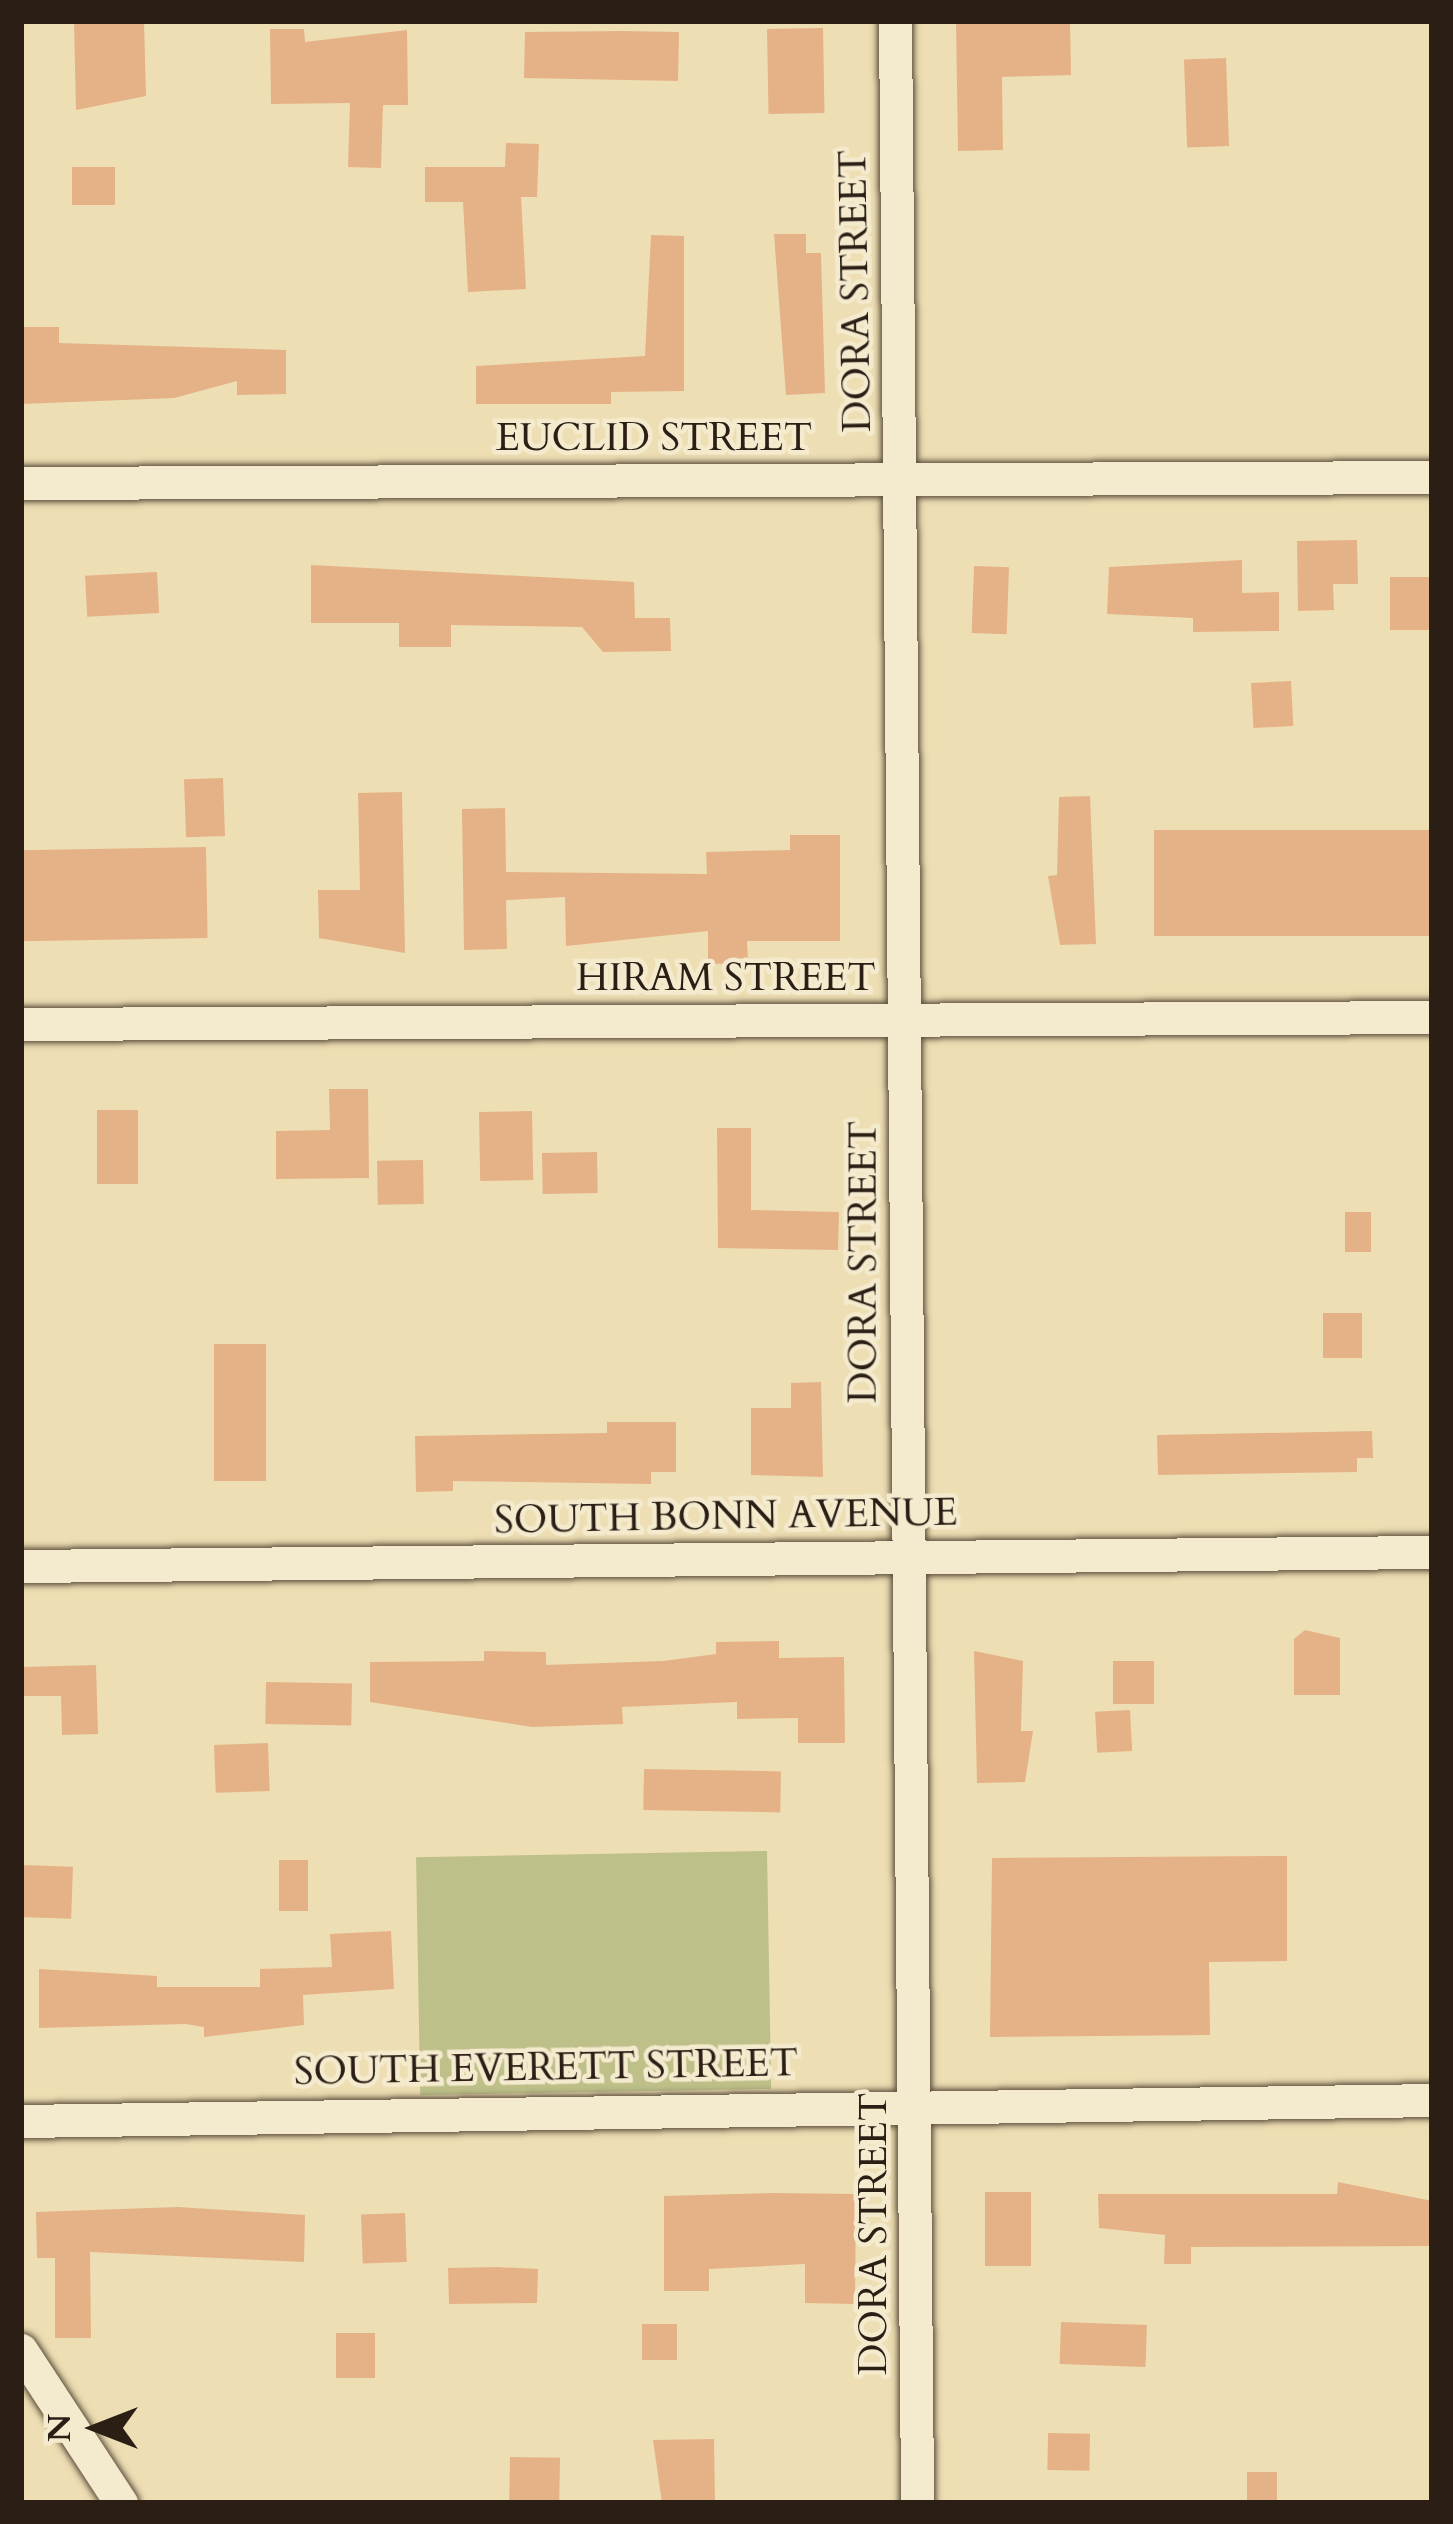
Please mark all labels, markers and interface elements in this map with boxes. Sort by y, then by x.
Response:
street label: DORA STREET [830,149,882,433]
street label: EUCLID STREET [496,415,812,461]
street label: HIRAM STREET [576,955,876,1001]
street label: DORA STREET [841,1121,887,1403]
street label: SOUTH BONN AVENUE [494,1490,958,1544]
street label: SOUTH EVERETT STREET [294,2040,798,2096]
street label: DORA STREET [851,2093,897,2375]
north arrow [36,2368,156,2488]
text: N [37,2414,82,2442]

